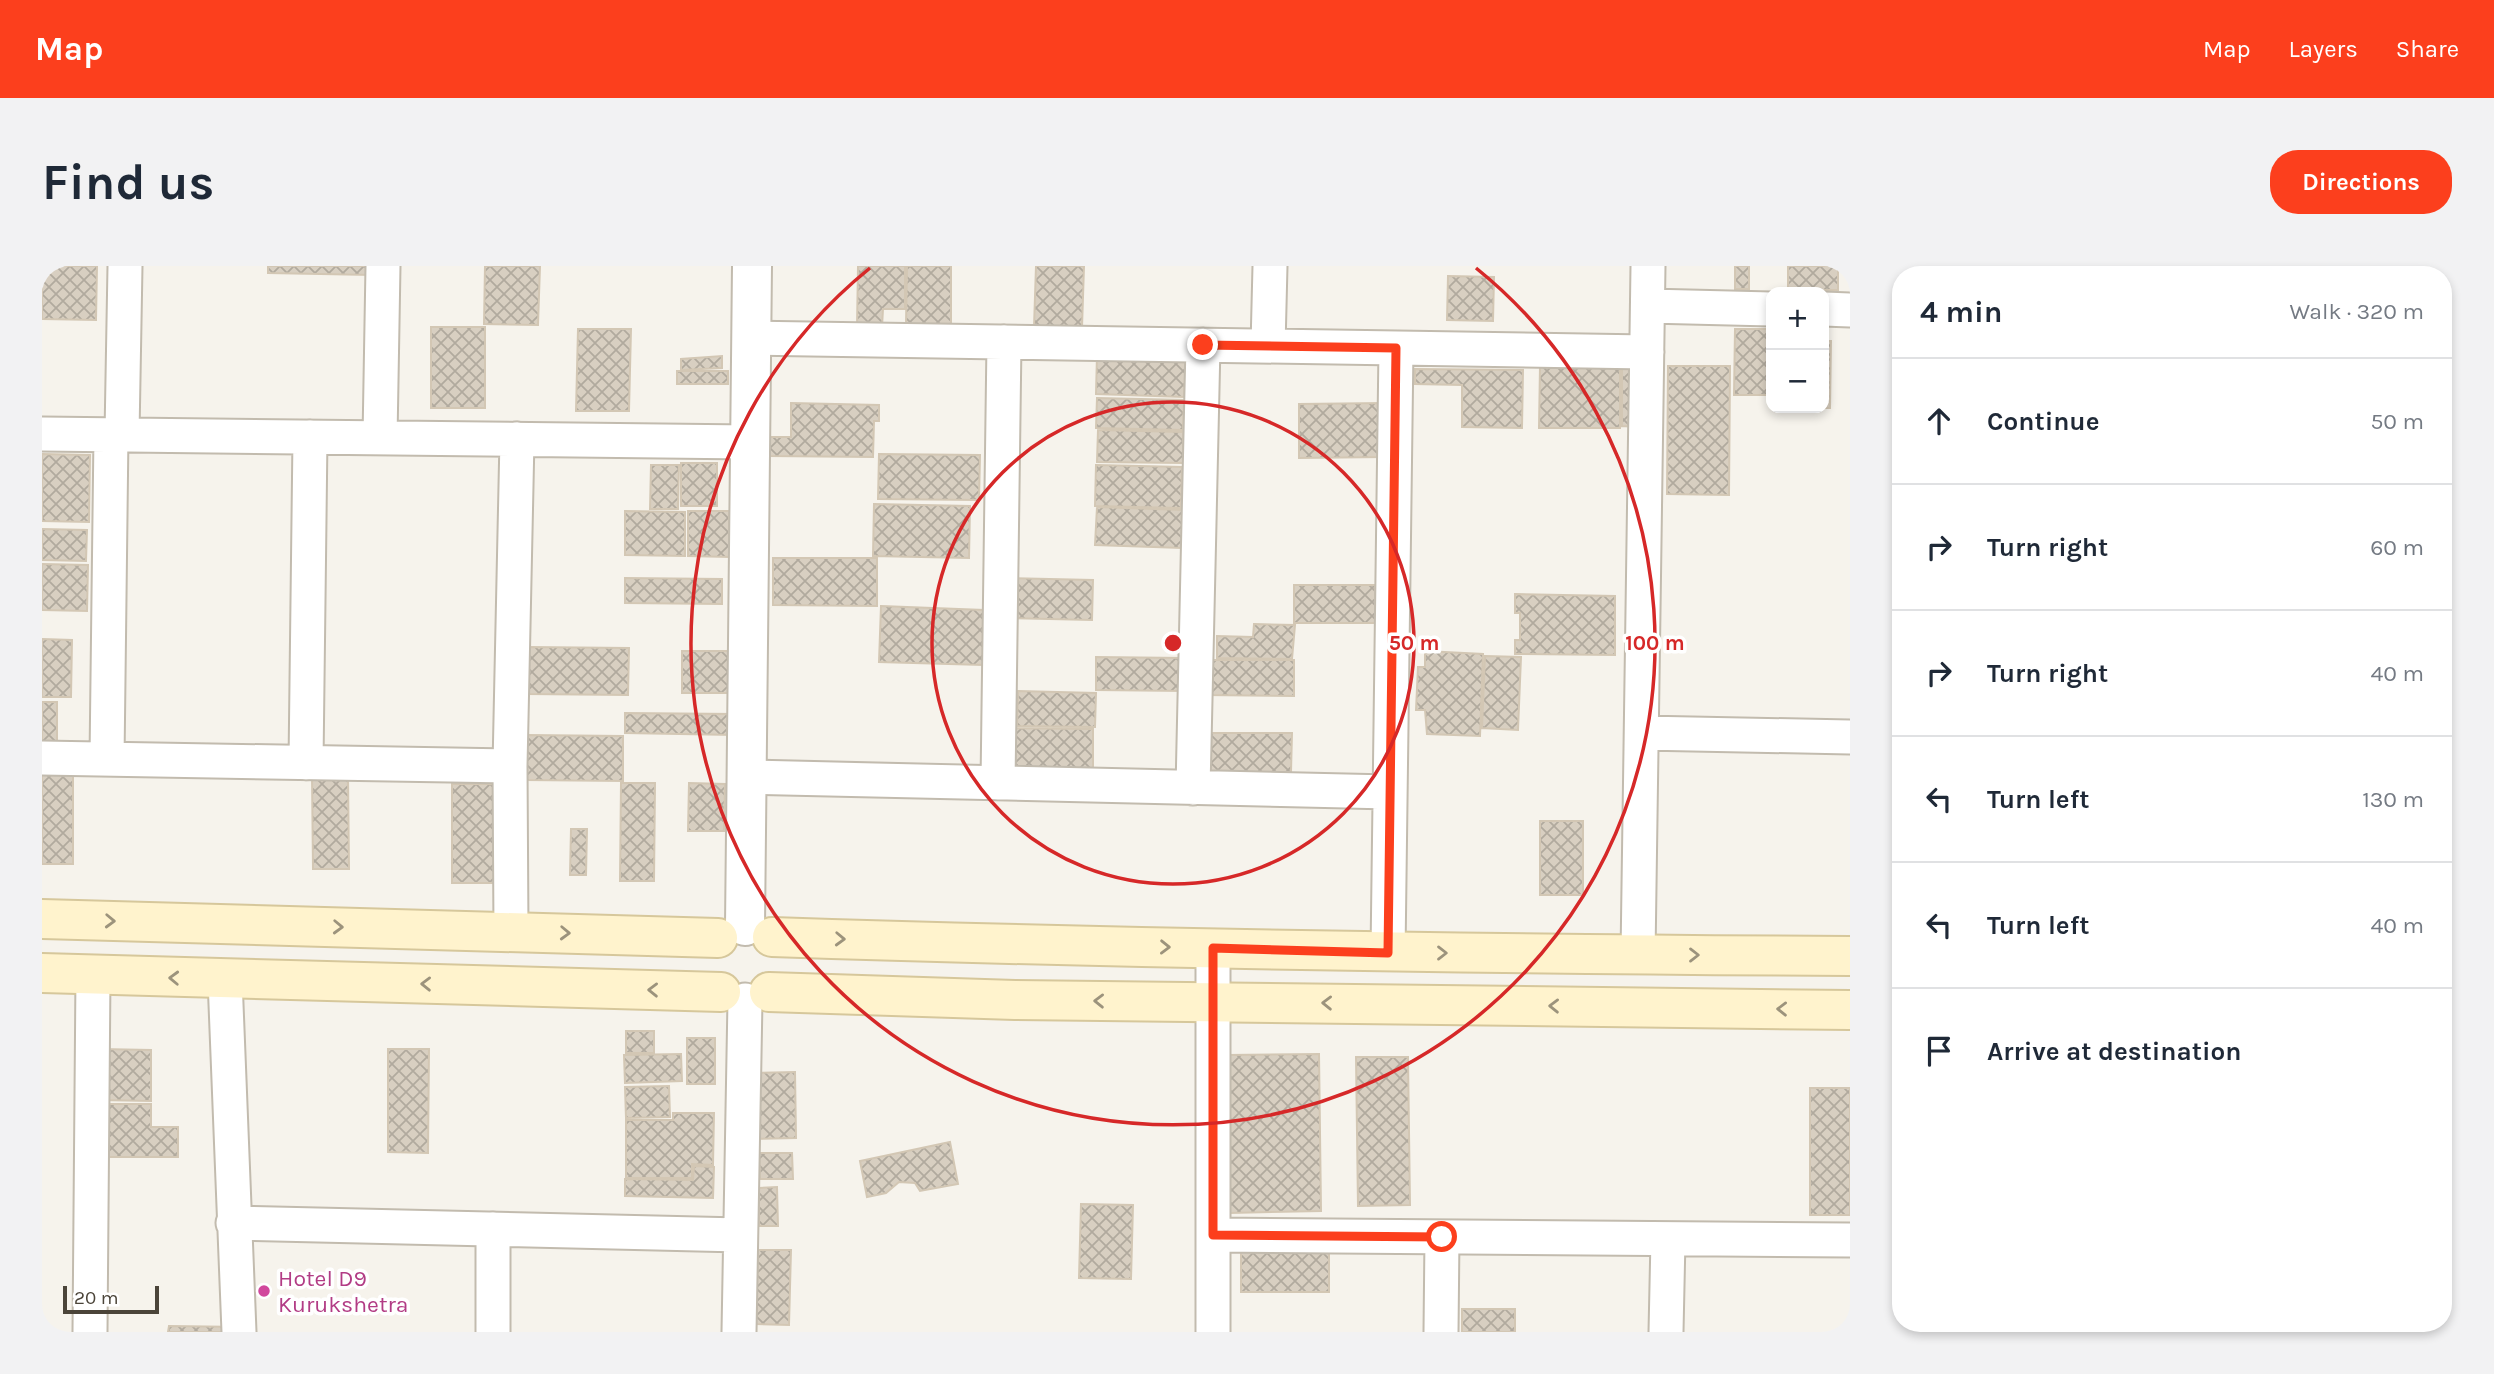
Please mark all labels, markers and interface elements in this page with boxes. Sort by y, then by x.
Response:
text: Map [35,30,103,68]
text: Map [2203,35,2251,63]
text: Layers [2289,35,2358,63]
text: Share [2396,35,2459,63]
button: Directions [2270,150,2452,214]
text: Find us [42,154,214,211]
map controls [1766,287,1829,413]
button: + [1766,287,1829,350]
text: 4 min [1920,294,2002,330]
text: Walk · 320 m [2290,298,2424,325]
route end [1187,329,1218,360]
button: − [1766,350,1829,413]
icon: ahead [1920,402,1958,440]
text: Continue [1987,406,2099,437]
text: 50 m [2370,408,2424,435]
icon: right [1920,528,1958,566]
text: Turn right [1987,532,2108,563]
text: 60 m [2370,534,2424,561]
centre of rings [1161,631,1185,655]
text: 50 m [1389,631,1439,655]
text: 100 m [1625,631,1685,655]
icon: right [1920,654,1958,692]
text: Turn right [1987,658,2108,689]
text: 40 m [2371,660,2424,687]
icon: left [1920,780,1958,818]
text: Turn left [1987,784,2089,815]
text: 130 m [2362,786,2424,813]
icon: left [1920,906,1958,944]
text: Turn left [1987,910,2089,941]
text: 40 m [2371,912,2424,939]
one-way arrow [105,913,116,929]
one-way arrow [332,920,343,935]
one-way arrow [560,926,571,941]
one-way arrow [835,932,846,947]
one-way arrow [1160,939,1171,955]
one-way arrow [1437,945,1447,961]
one-way arrow [1689,947,1699,963]
one-way arrow [168,970,179,985]
one-way arrow [420,976,430,992]
one-way arrow [647,982,658,998]
one-way arrow [1094,993,1105,1008]
one-way arrow [1321,996,1332,1011]
one-way arrow [1549,999,1560,1014]
one-way arrow [1776,1002,1787,1017]
icon: arrive [1920,1032,1958,1070]
text: Arrive at destination [1987,1036,2241,1067]
route start [1426,1221,1457,1252]
place label: Hotel D9 Kurukshetra [278,1265,409,1318]
scale bar [63,1283,159,1315]
marker: Hotel D9 Kurukshetra [256,1283,272,1299]
text: 20 m [74,1287,119,1309]

